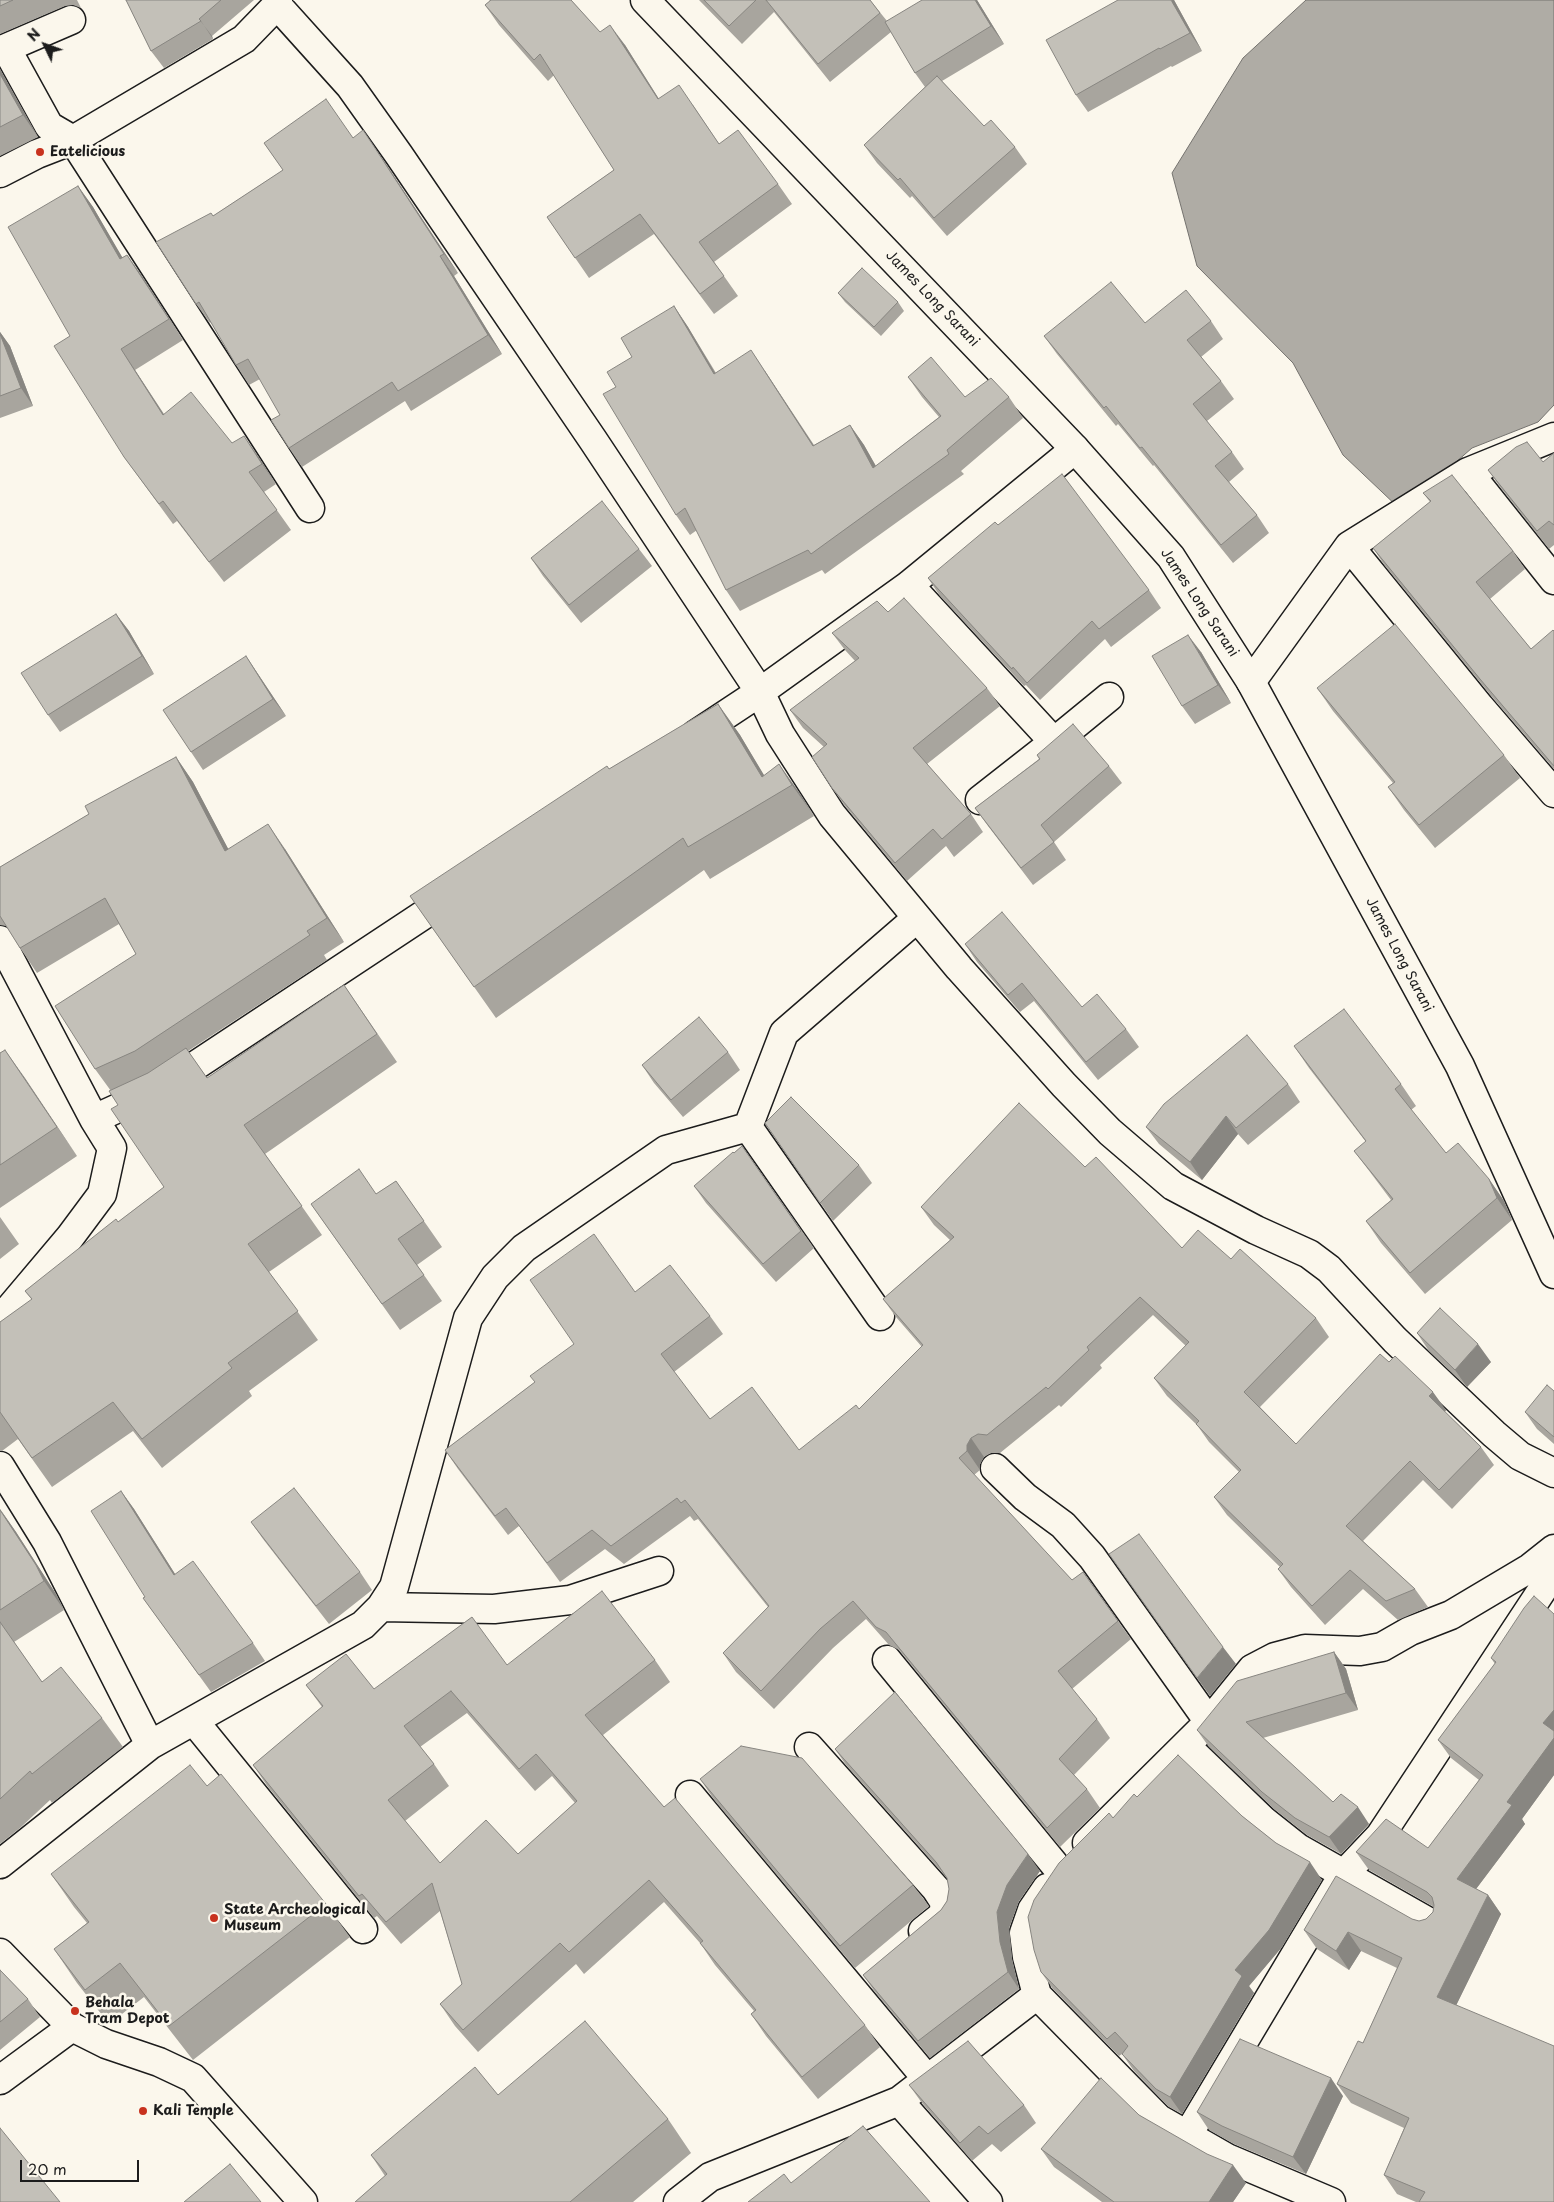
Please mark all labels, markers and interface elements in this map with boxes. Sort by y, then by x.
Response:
north arrow [20,20,70,70]
text: N [22,23,45,46]
place label: Eatelicious [50,144,125,160]
marker: Eatelicious [34,146,46,158]
street label: James Long Sarani [882,247,982,351]
street label: James Long Sarani [1156,545,1242,661]
street label: James Long Sarani [1362,895,1436,1015]
place label: State Archeological Museum [224,1902,366,1934]
marker: State Archeological Museum [208,1912,220,1924]
place label: Behala Tram Depot [85,1995,169,2028]
marker: Behala Tram Depot [69,2005,81,2017]
place label: Kali Temple [153,2103,234,2119]
marker: Kali Temple [137,2105,149,2117]
scale bar [22,2150,141,2182]
text: 20 m [28,2157,67,2180]

